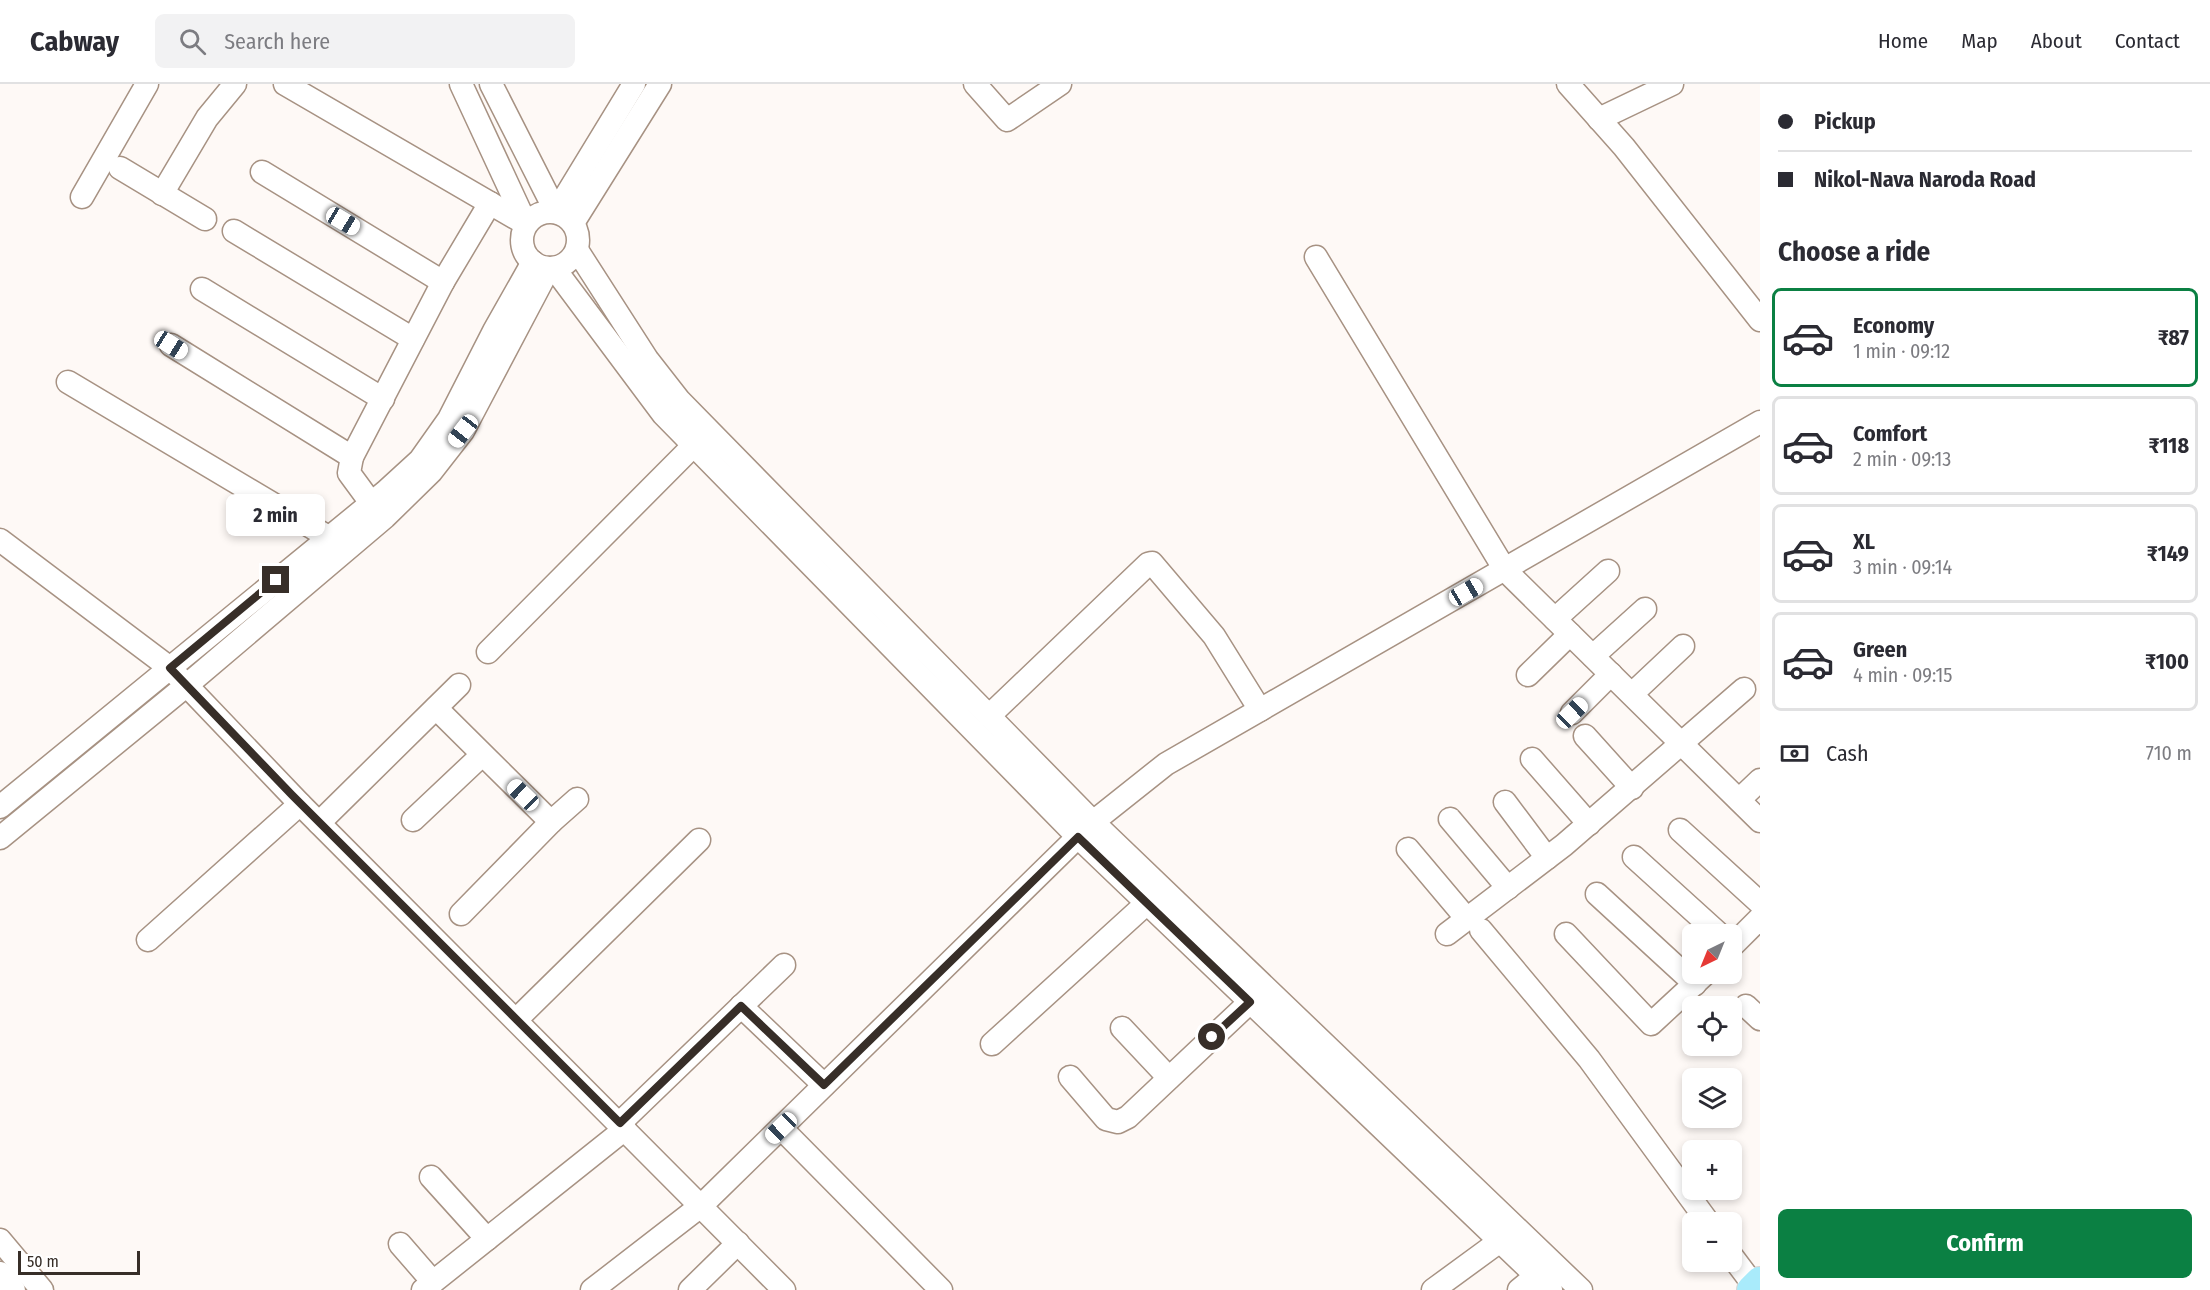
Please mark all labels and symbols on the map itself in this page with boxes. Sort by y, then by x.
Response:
car [323,204,363,238]
car [151,328,191,362]
car [445,411,481,451]
callout: 2 min [226,493,326,535]
route end [262,566,289,593]
car [1446,575,1486,609]
car [1553,694,1591,732]
car [504,776,542,814]
north arrow [1682,924,1742,984]
route start [1198,1023,1225,1050]
car [762,1109,800,1147]
scale bar [18,1248,140,1276]

